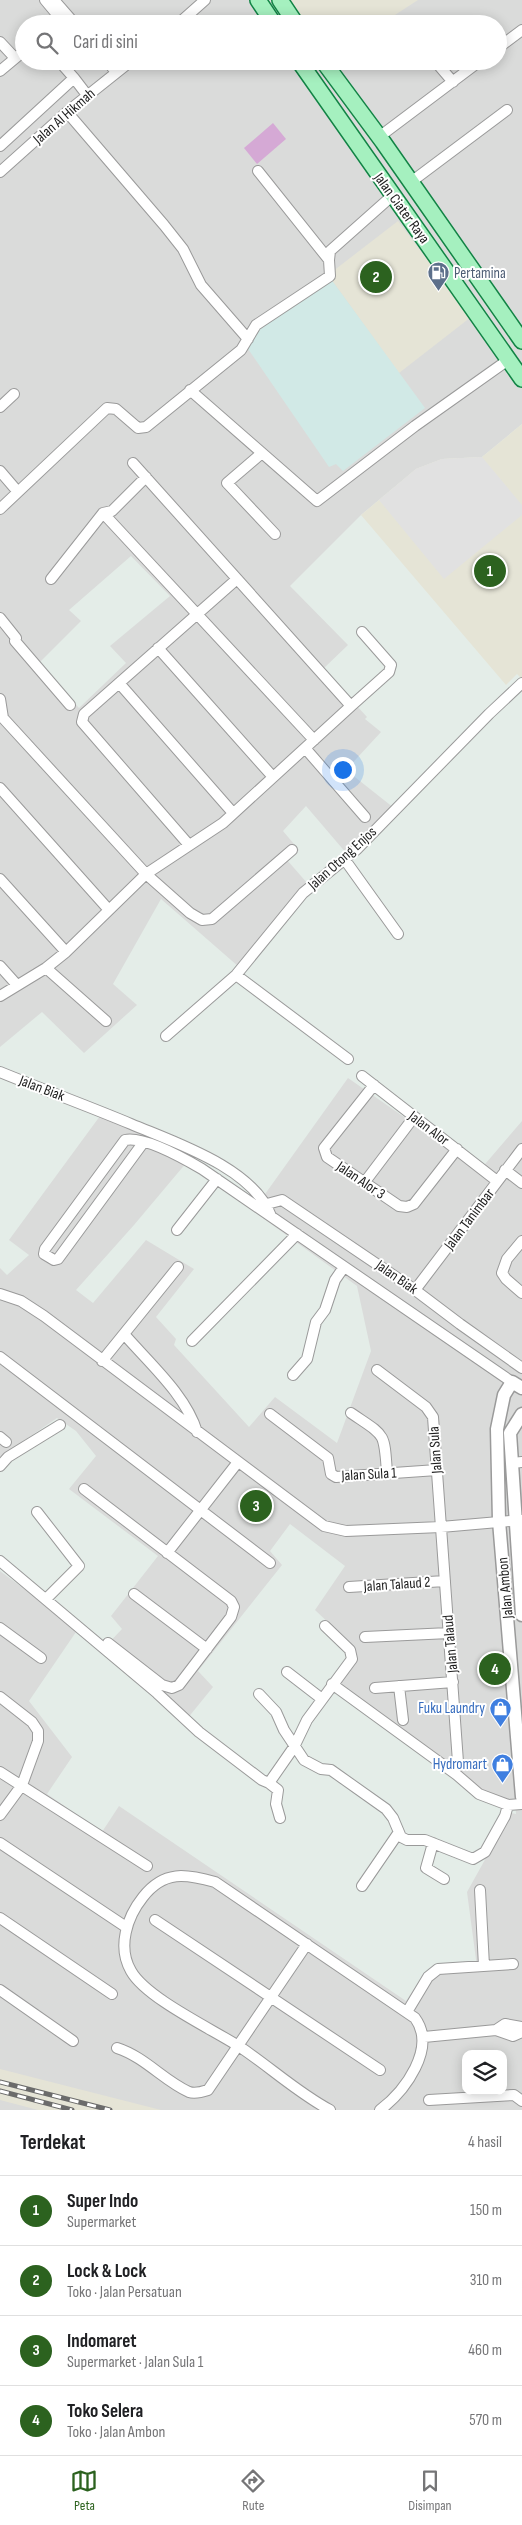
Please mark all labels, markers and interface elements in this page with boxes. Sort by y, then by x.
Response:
search box [15,15,507,70]
icon: search [33,29,61,57]
text: Cari di sini [73,31,138,54]
street label: Jalan Al Hikmah [29,84,99,149]
street label: Jalan Ciater Raya [369,168,434,248]
pin: 2 [360,258,392,296]
fuel station icon: Pertamina [426,261,450,292]
place label: Pertamina [454,264,506,283]
pin: 1 [474,552,506,590]
your location [330,757,356,783]
street label: Jalan Otong Enjos [303,823,381,895]
street label: Jalan Biak [15,1071,67,1106]
street label: Jalan Alor [404,1106,453,1150]
street label: Jalan Alor 3 [332,1157,389,1204]
street label: Jalan Tanimbar [439,1184,499,1255]
street label: Jalan Biak [371,1256,422,1299]
street label: Jalan Sula [424,1425,447,1475]
street label: Jalan Sula 1 [340,1464,398,1485]
pin: 3 [240,1487,272,1525]
street label: Jalan Ambon [493,1557,518,1620]
street label: Jalan Talaud 2 [362,1573,431,1596]
street label: Jalan Talaud [438,1614,463,1675]
pin: 4 [479,1650,511,1688]
shop icon: Fuku Laundry [489,1696,513,1727]
place label: Fuku Laundry [418,1699,485,1718]
shop icon: Hydromart [491,1752,515,1783]
place label: Hydromart [433,1755,487,1774]
map controls [462,2050,507,2095]
button: layers [462,2050,507,2095]
text: Terdekat [20,2130,86,2155]
text: 4 hasil [468,2133,502,2152]
text: Super Indo [67,2190,138,2213]
text: 1 [33,2201,39,2220]
text: 150 m [470,2201,502,2220]
text: Supermarket [67,2213,136,2232]
text: Lock & Lock [67,2260,146,2283]
text: 2 [32,2271,40,2290]
text: 310 m [470,2271,502,2290]
text: Toko · Jalan Persatuan [67,2283,182,2302]
text: Indomaret [67,2330,137,2353]
text: 3 [32,2341,40,2360]
text: 460 m [468,2341,502,2360]
text: Supermarket · Jalan Sula 1 [67,2353,203,2372]
text: Toko Selera [67,2400,143,2423]
text: 4 [32,2411,40,2430]
text: 570 m [469,2411,502,2430]
text: Toko · Jalan Ambon [67,2423,165,2442]
tab: Peta [70,2467,98,2514]
tab: Rute [239,2467,267,2514]
tab: Disimpan [408,2467,452,2514]

